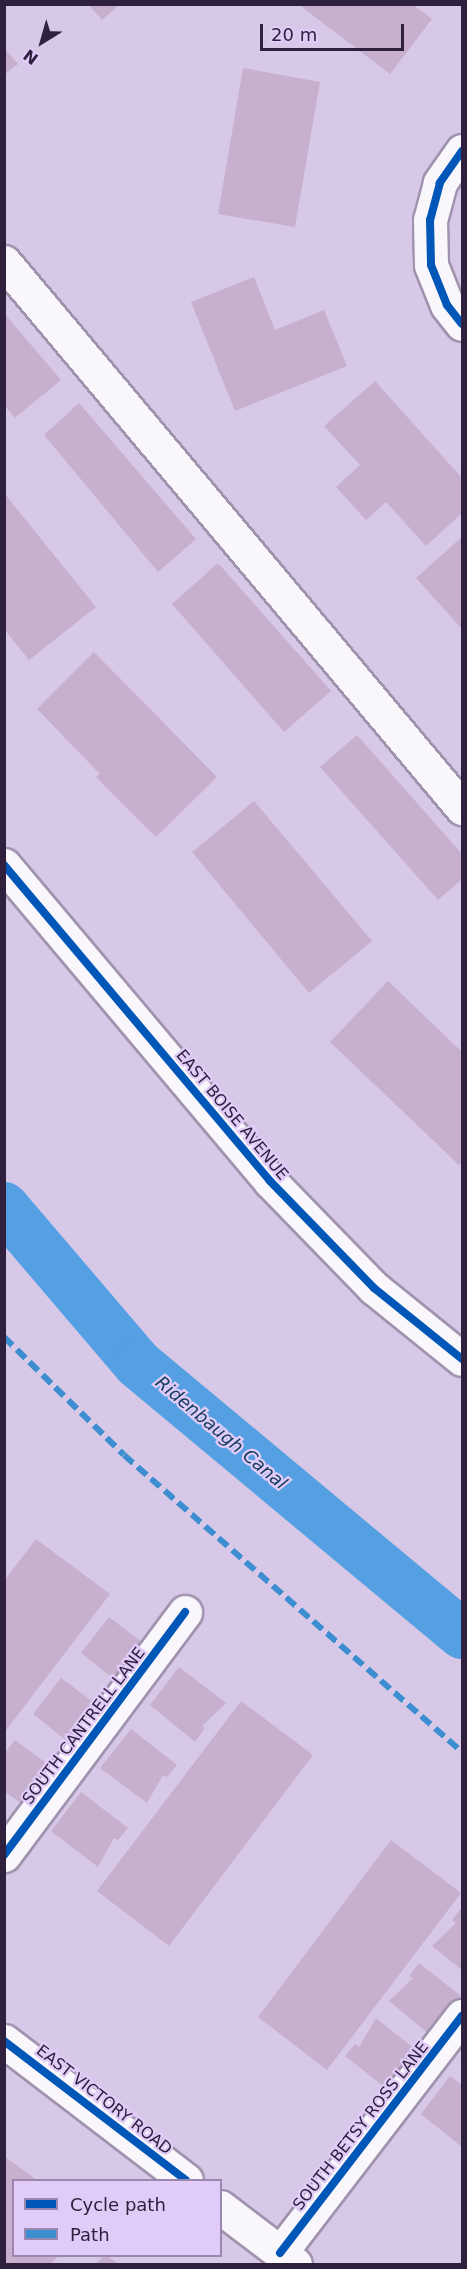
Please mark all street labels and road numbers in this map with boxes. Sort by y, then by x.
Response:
street label: EAST BOISE AVENUE [172,1046,292,1184]
street label: SOUTH CANTRELL LANE [19,1644,149,1808]
street label: SOUTH BETSY ROSS LANE [289,2038,433,2214]
street label: EAST VICTORY ROAD [32,2041,176,2159]

